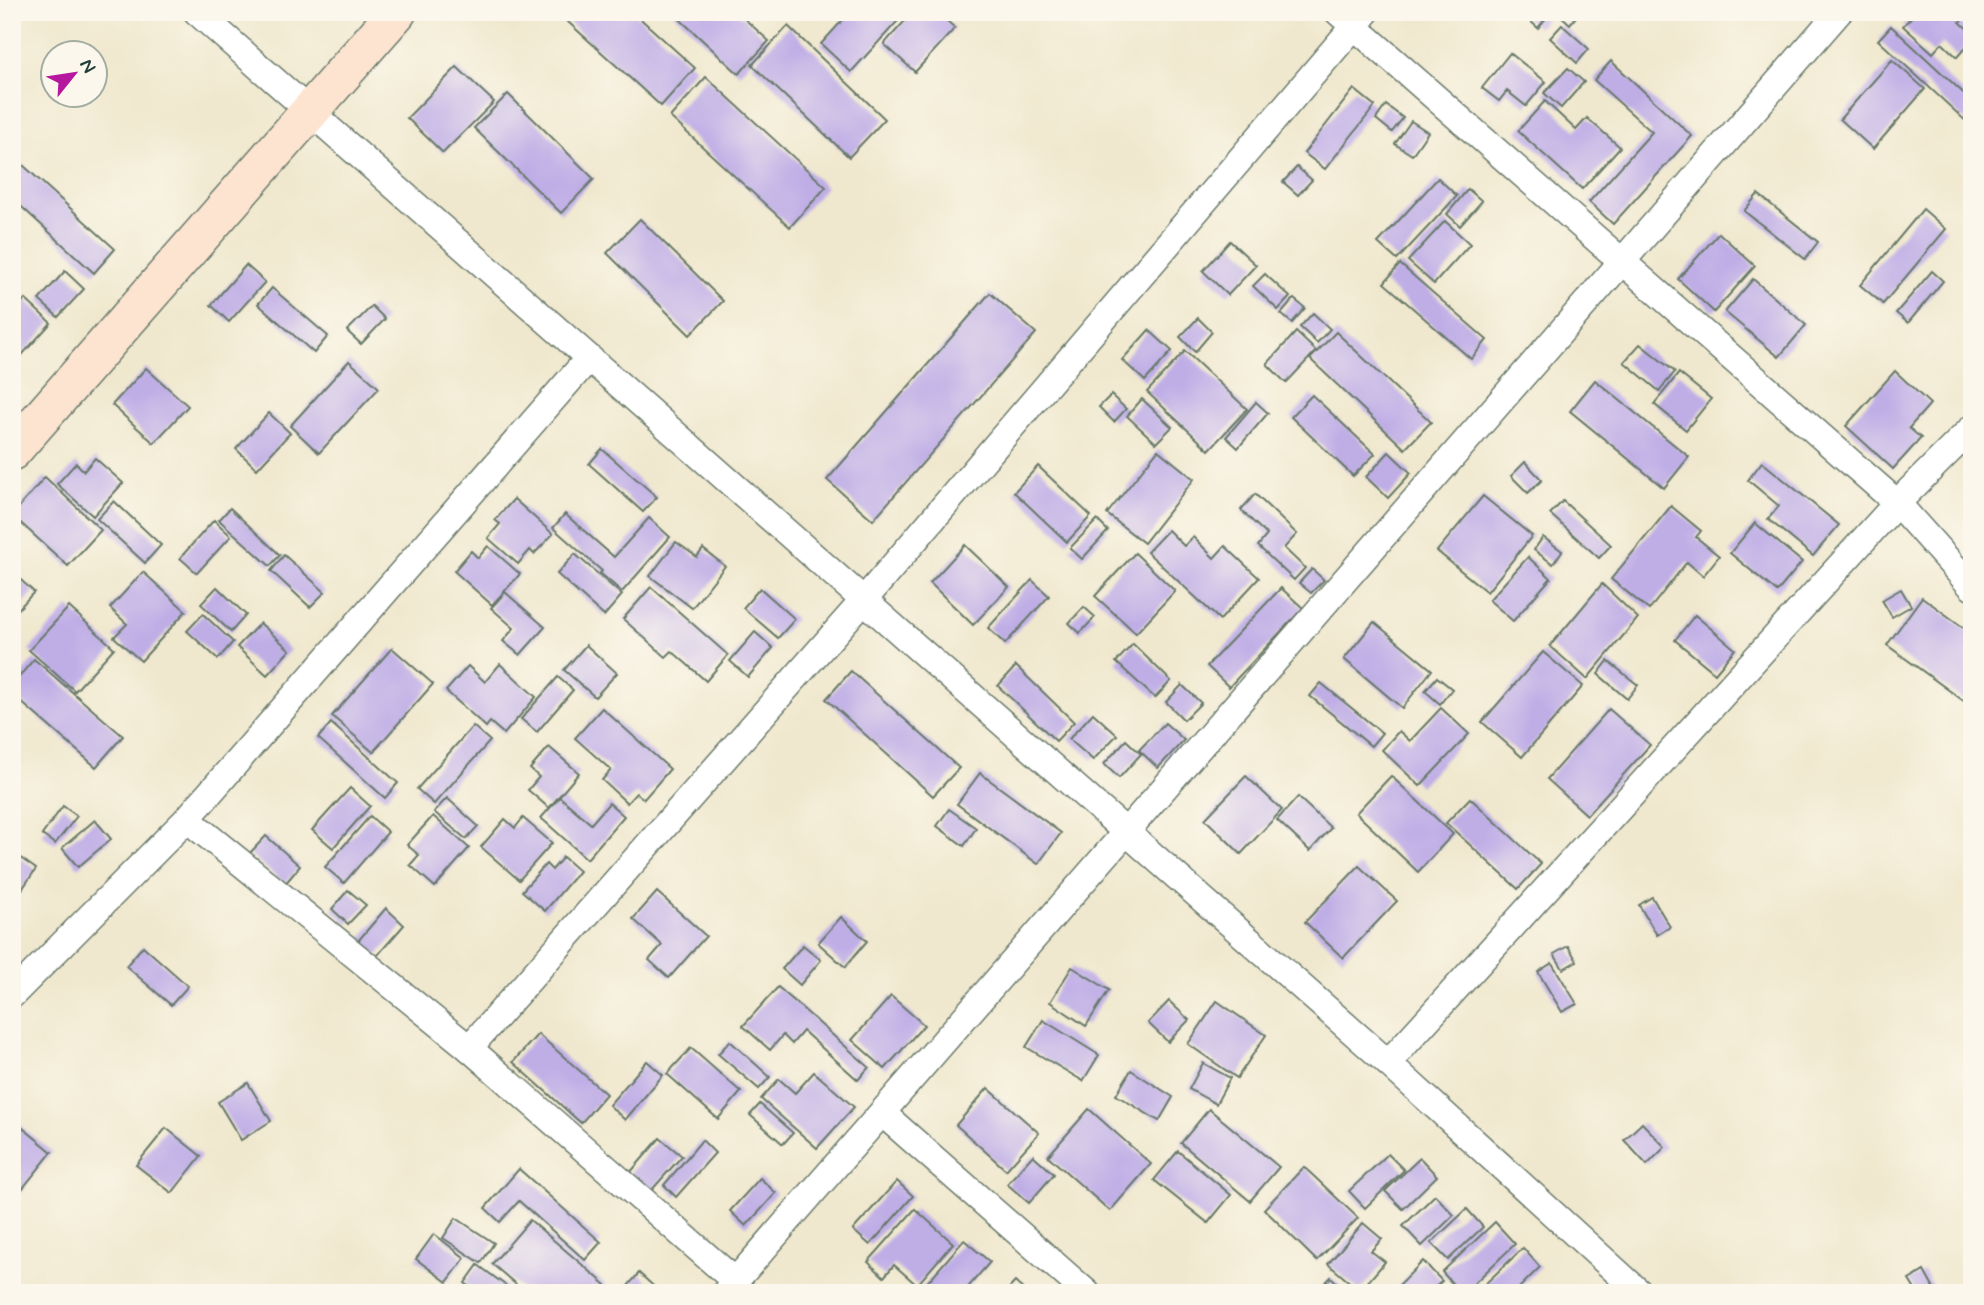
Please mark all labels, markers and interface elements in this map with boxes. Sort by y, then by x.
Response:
north arrow [38,38,108,108]
text: N [73,55,101,78]

